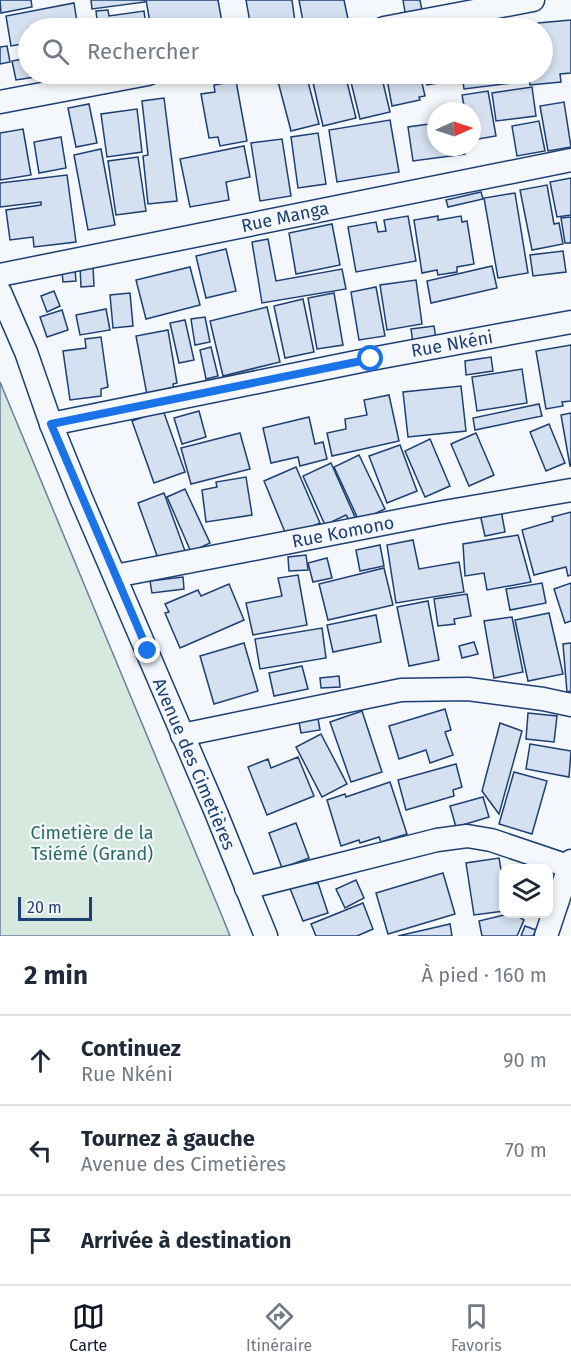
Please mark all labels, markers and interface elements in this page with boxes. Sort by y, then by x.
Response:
search box [18,18,553,84]
icon: search [39,35,72,68]
text: Rechercher [87,38,199,65]
north arrow [427,102,481,156]
street label: Rue Manga [239,197,331,237]
street label: Rue Nkéni [409,326,495,362]
route start [357,345,383,371]
street label: Rue Komono [290,511,396,553]
route end [134,637,160,663]
street label: Avenue des Cimetières [148,675,240,853]
park label: Cimetière de la Tsiémé (Grand) [30,822,154,865]
map controls [499,864,553,918]
button: layers [499,864,553,918]
scale bar [18,894,92,922]
text: 20 m [27,898,62,917]
text: 2 min [24,960,88,991]
text: À pied · 160 m [422,963,547,987]
text: Continuez [81,1035,181,1062]
icon: ahead [24,1044,57,1077]
text: 90 m [503,1048,547,1072]
text: Rue Nkéni [81,1062,173,1086]
text: Tournez à gauche [81,1125,255,1152]
icon: left [24,1134,57,1167]
text: 70 m [505,1138,547,1162]
text: Avenue des Cimetières [81,1152,286,1176]
icon: arrive [24,1224,57,1257]
text: Arrivée à destination [81,1227,291,1254]
tab: Carte [69,1300,107,1355]
tab: Itinéraire [246,1300,312,1355]
tab: Favoris [451,1300,502,1355]

